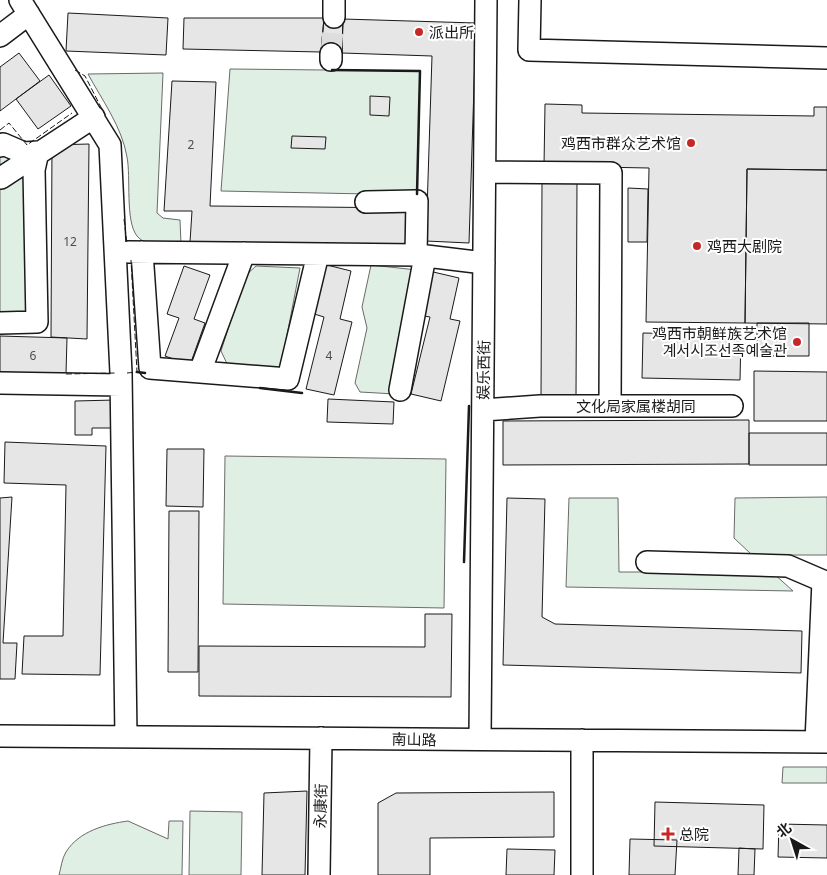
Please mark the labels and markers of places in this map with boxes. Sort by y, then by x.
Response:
place label: 派出所 [429,22,474,42]
marker: 派出所 [413,26,425,38]
place label: 鸡西市群众艺术馆 [561,133,681,153]
marker: 鸡西市群众艺术馆 [685,137,697,149]
place label: 鸡西大剧院 [707,236,782,256]
marker: 鸡西大剧院 [691,240,703,252]
place label: 鸡西市朝鲜族艺术馆 계서시조선족예술관 [652,323,787,360]
marker: 鸡西市朝鲜族艺术馆 계서시조선족예술관 [791,336,803,348]
place label: 总院 [679,824,709,844]
marker: 总院 [661,827,675,841]

